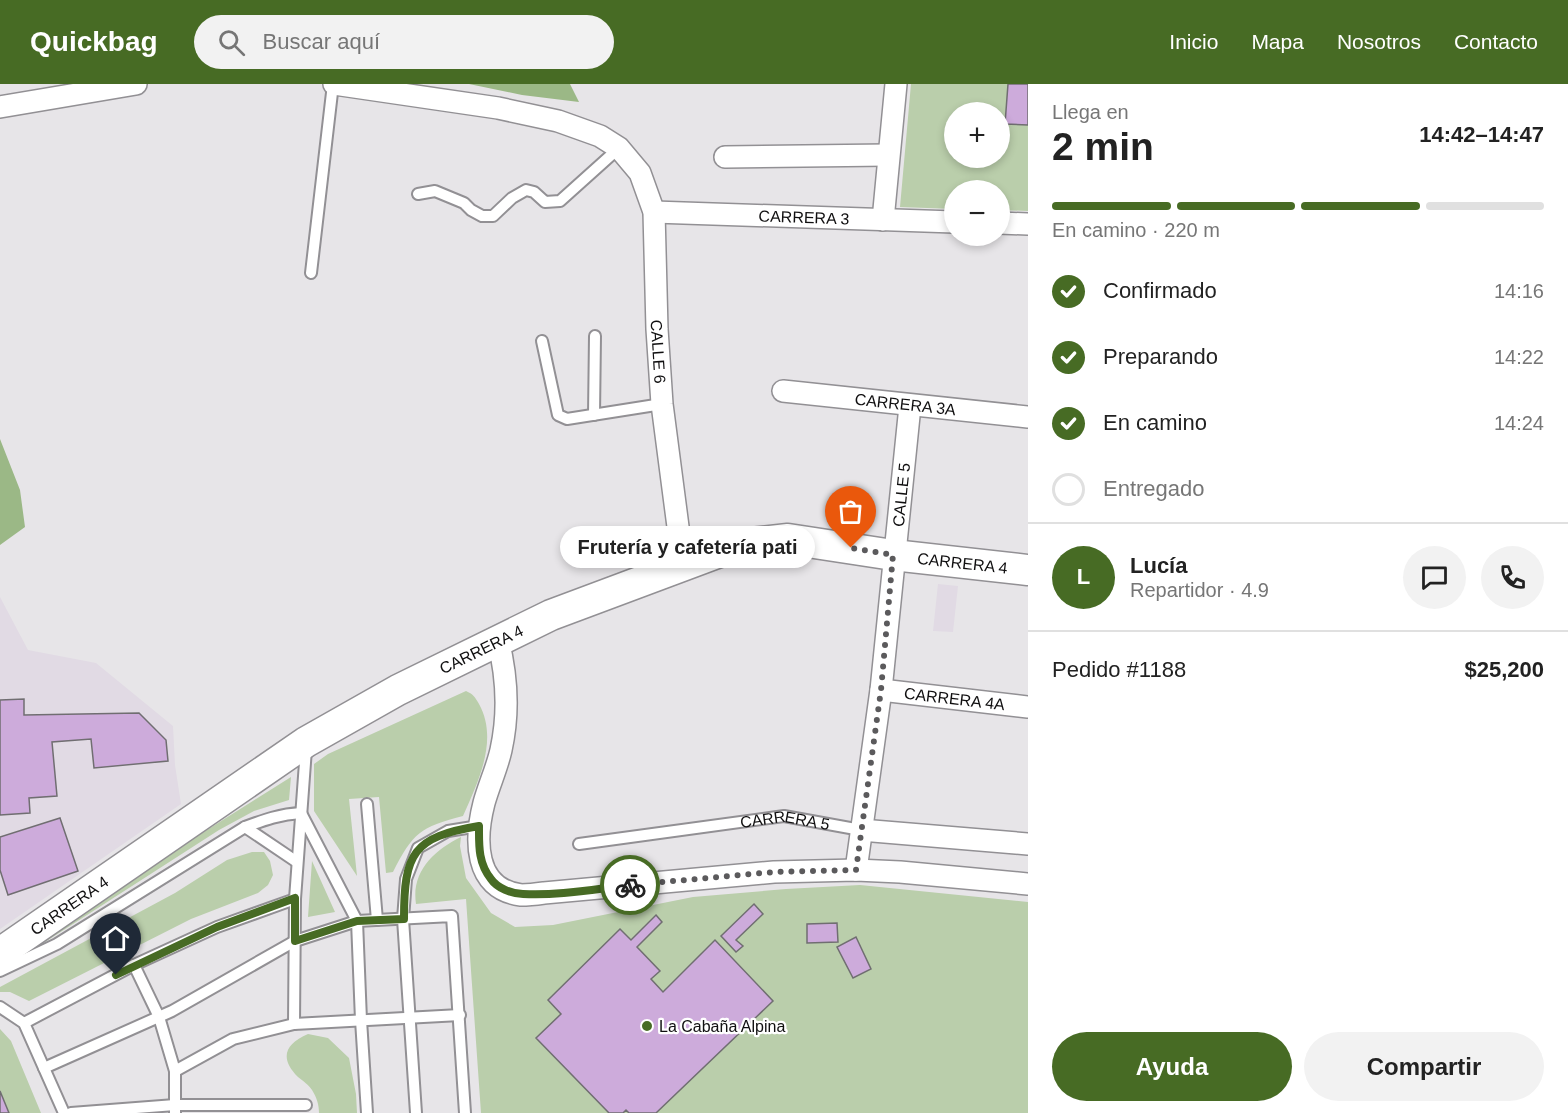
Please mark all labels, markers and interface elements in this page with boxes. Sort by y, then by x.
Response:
search box [194,15,614,69]
text: Quickbag [30,26,158,57]
icon: search [215,26,248,59]
text: Buscar aquí [263,29,380,54]
text: Inicio [1169,30,1218,53]
text: Mapa [1251,30,1304,53]
text: Nosotros [1337,30,1421,53]
text: Contacto [1454,30,1538,53]
text: Llega en [1052,101,1129,123]
map controls [944,102,1010,246]
button: + [944,102,1010,168]
text: 14:42–14:47 [1419,122,1544,147]
text: 2 min [1052,125,1154,168]
button: − [944,180,1010,246]
street label: CARRERA 3 [758,207,850,228]
text: En camino · 220 m [1052,219,1220,241]
icon: check [1052,275,1085,308]
text: Confirmado [1103,278,1217,303]
text: 14:16 [1494,280,1544,302]
street label: CALLE 6 [648,319,669,384]
icon: check [1052,341,1085,374]
text: Preparando [1103,344,1218,369]
text: 14:22 [1494,346,1544,368]
street label: CARRERA 3A [854,391,957,418]
icon: check [1052,407,1085,440]
text: En camino [1103,410,1207,435]
text: 14:24 [1494,412,1544,434]
street label: CALLE 5 [890,462,913,528]
text: Entregado [1103,476,1205,501]
pin [825,486,876,548]
icon: bag [834,495,867,528]
callout: Frutería y cafetería pati [560,527,815,569]
text: Frutería y cafetería pati [577,536,798,558]
button: chat [1403,546,1466,609]
button: phone [1481,546,1544,609]
street label: CARRERA 4 [916,550,1009,577]
text: Lucía [1130,553,1187,578]
text: L [1077,564,1090,589]
text: Repartidor · 4.9 [1130,579,1269,601]
street label: CARRERA 4 [437,622,526,677]
text: Pedido #1188 [1052,657,1186,682]
text: $25,200 [1464,657,1544,682]
street label: CARRERA 4A [903,685,1006,713]
street label: CARRERA 5 [739,808,831,833]
courier [600,855,660,915]
icon: bike [614,869,647,902]
street label: CARRERA 4 [27,873,112,938]
pin [90,913,141,975]
icon: home [99,922,132,955]
place label: La Cabaña Alpina [659,1018,785,1035]
marker: La Cabaña Alpina [640,1019,654,1033]
button: Ayuda [1052,1032,1292,1101]
button: Compartir [1304,1032,1544,1101]

